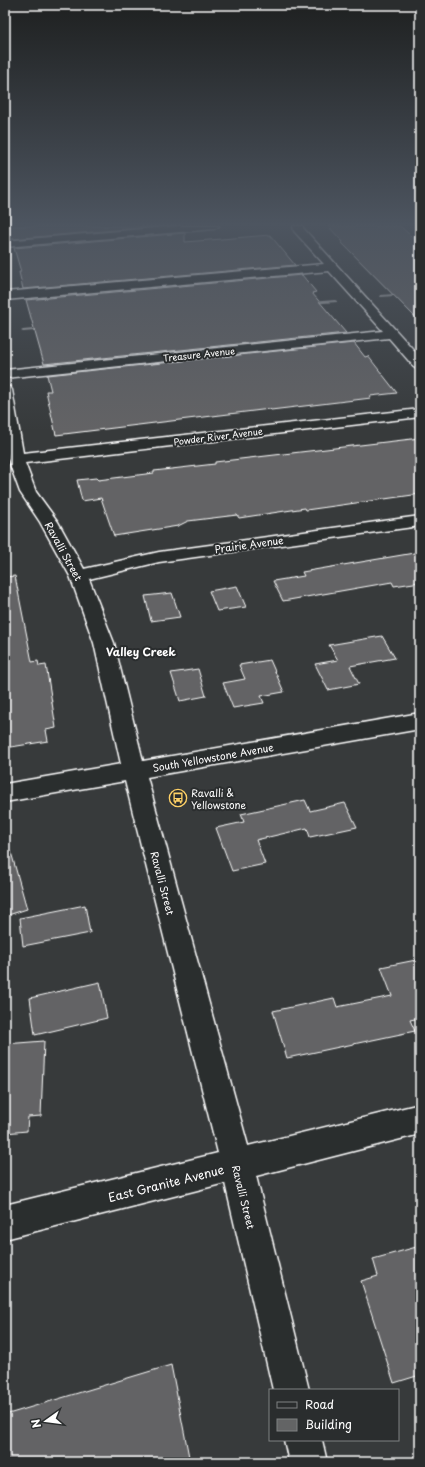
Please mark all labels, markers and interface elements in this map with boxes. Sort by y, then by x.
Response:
street label: Treasure Avenue [162,343,236,365]
street label: Powder River Avenue [173,424,263,448]
street label: Ravalli Street [42,519,86,583]
street label: Prairie Avenue [214,532,285,556]
district label: Valley Creek [106,643,177,660]
street label: South Yellowstone Avenue [151,739,275,775]
place label: Ravalli & Yellowstone [191,785,247,812]
bus stop icon: Ravalli & Yellowstone [168,788,188,808]
street label: Ravalli Street [147,849,179,917]
street label: East Granite Avenue [106,1160,226,1206]
street label: Ravalli Street [229,1163,259,1231]
legend [269,1389,399,1441]
text: Road [305,1395,334,1413]
north arrow [26,1401,66,1441]
text: Building [305,1415,352,1433]
text: N [26,1417,45,1430]

